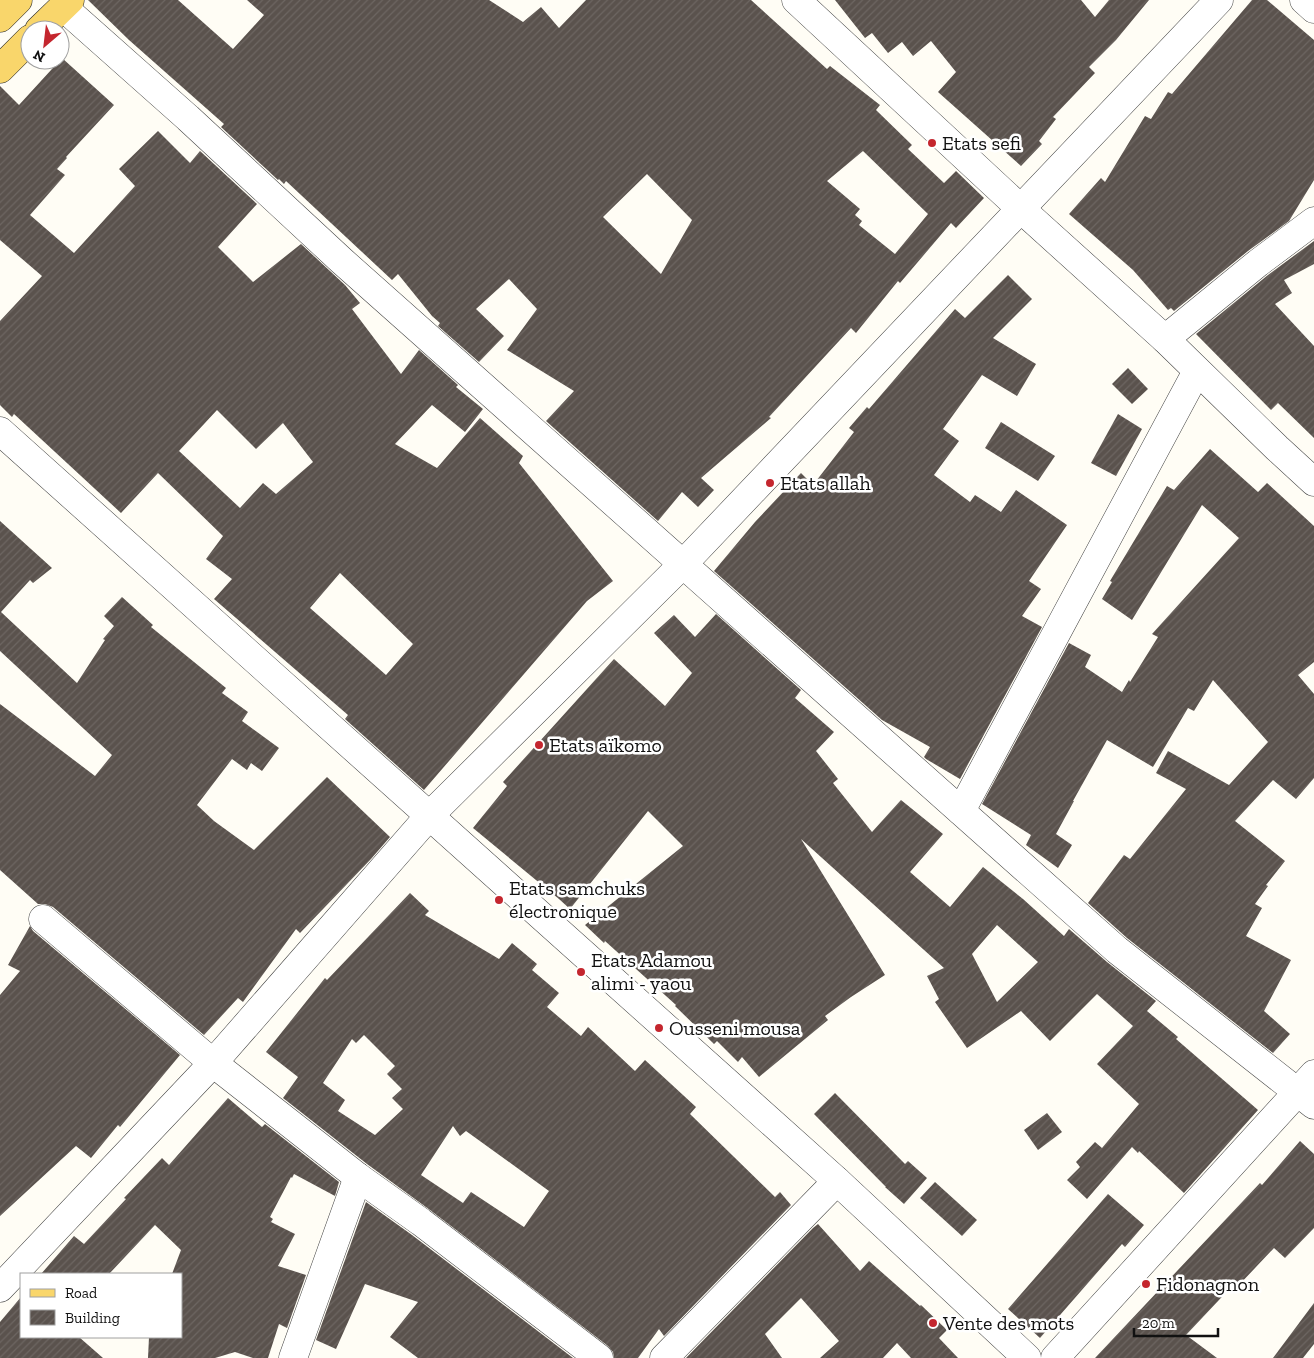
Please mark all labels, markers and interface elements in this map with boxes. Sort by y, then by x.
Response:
north arrow [20,20,70,70]
text: N [30,46,48,66]
place label: Etats sefi [942,131,1021,155]
marker: Etats sefi [926,137,938,149]
place label: Etats allah [780,471,872,495]
marker: Etats allah [764,477,776,489]
place label: Etats aïkomo [549,733,662,757]
marker: Etats aïkomo [533,739,545,751]
place label: Etats samchuks électronique [509,876,645,923]
marker: Etats samchuks électronique [493,894,505,906]
place label: Etats Adamou alimi - yaou [591,948,712,995]
marker: Etats Adamou alimi - yaou [575,966,587,978]
place label: Ousseni mousa [669,1016,801,1040]
marker: Ousseni mousa [653,1022,665,1034]
place label: Fidonagnon [1156,1272,1260,1296]
legend [20,1273,182,1338]
marker: Fidonagnon [1140,1278,1152,1290]
text: Road [65,1284,98,1302]
scale bar [1134,1306,1218,1338]
text: Building [65,1309,120,1327]
place label: Vente des mots [942,1311,1074,1335]
text: 20 m [1142,1314,1175,1332]
marker: Vente des mots [927,1317,939,1329]

